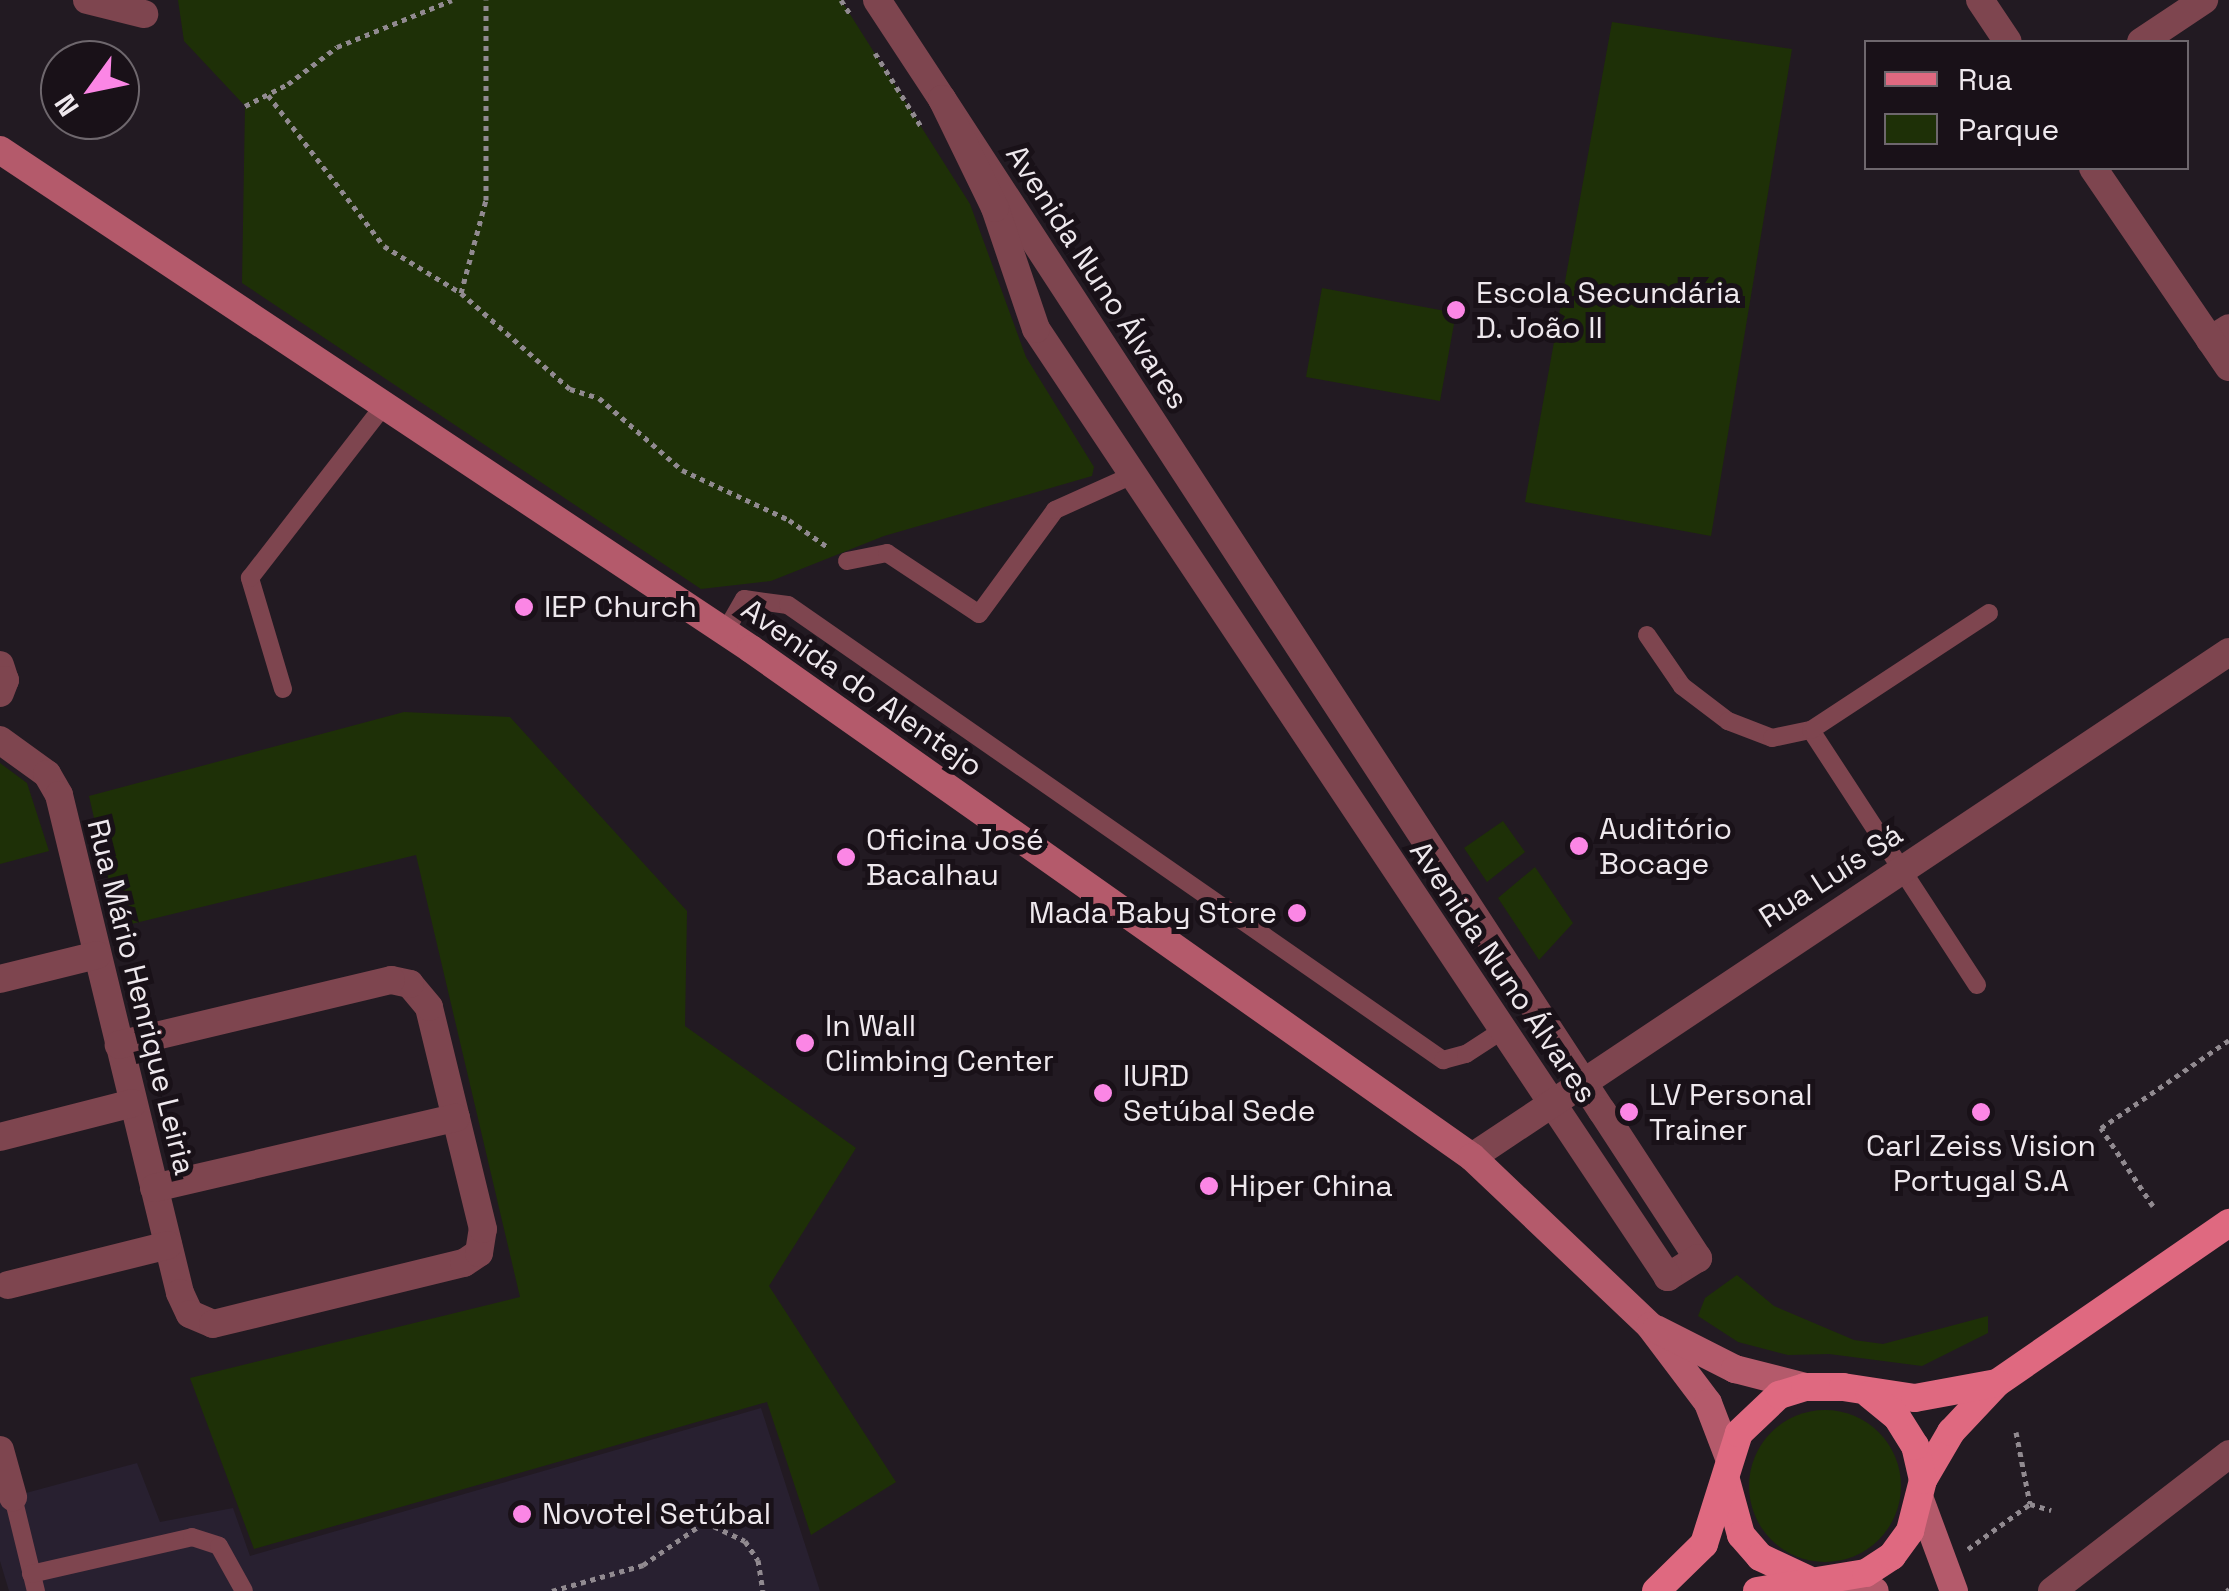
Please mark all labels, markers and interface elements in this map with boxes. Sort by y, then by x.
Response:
north arrow [40,40,140,140]
legend [1864,40,2189,170]
text: Rua [1958,60,2013,99]
text: N [46,88,87,123]
text: Parque [1958,110,2059,149]
street label: Avenida Nuno Álvares [998,138,1196,416]
place label: Escola Secundária D. João II [1476,275,1741,346]
marker: Escola Secundária D. João II [1445,299,1467,321]
place label: IEP Church [544,589,697,625]
street label: Avenida do Alentejo [734,591,990,785]
marker: IEP Church [513,596,535,618]
place label: Auditório Bocage [1599,811,1732,882]
street label: Rua Mário Henrique Leiria [79,815,203,1179]
street label: Rua Luís Sá [1753,816,1909,936]
place label: Oficina José Bacalhau [866,822,1044,892]
street label: Avenida Nuno Álvares [1402,834,1604,1110]
marker: Auditório Bocage [1568,835,1590,857]
marker: Oficina José Bacalhau [835,846,857,868]
place label: Mada Baby Store [1029,895,1277,931]
marker: Mada Baby Store [1286,902,1308,924]
place label: In Wall Climbing Center [825,1008,1054,1078]
marker: In Wall Climbing Center [794,1032,816,1054]
place label: IURD Setúbal Sede [1123,1058,1316,1128]
place label: LV Personal Trainer [1649,1077,1813,1148]
marker: IURD Setúbal Sede [1092,1082,1114,1104]
marker: LV Personal Trainer [1618,1101,1640,1123]
marker: Carl Zeiss Vision Portugal S.A [1970,1101,1992,1123]
place label: Carl Zeiss Vision Portugal S.A [1866,1128,2096,1198]
place label: Hiper China [1229,1168,1393,1204]
marker: Hiper China [1198,1175,1220,1197]
place label: Novotel Setúbal [542,1496,771,1532]
marker: Novotel Setúbal [511,1503,533,1525]

